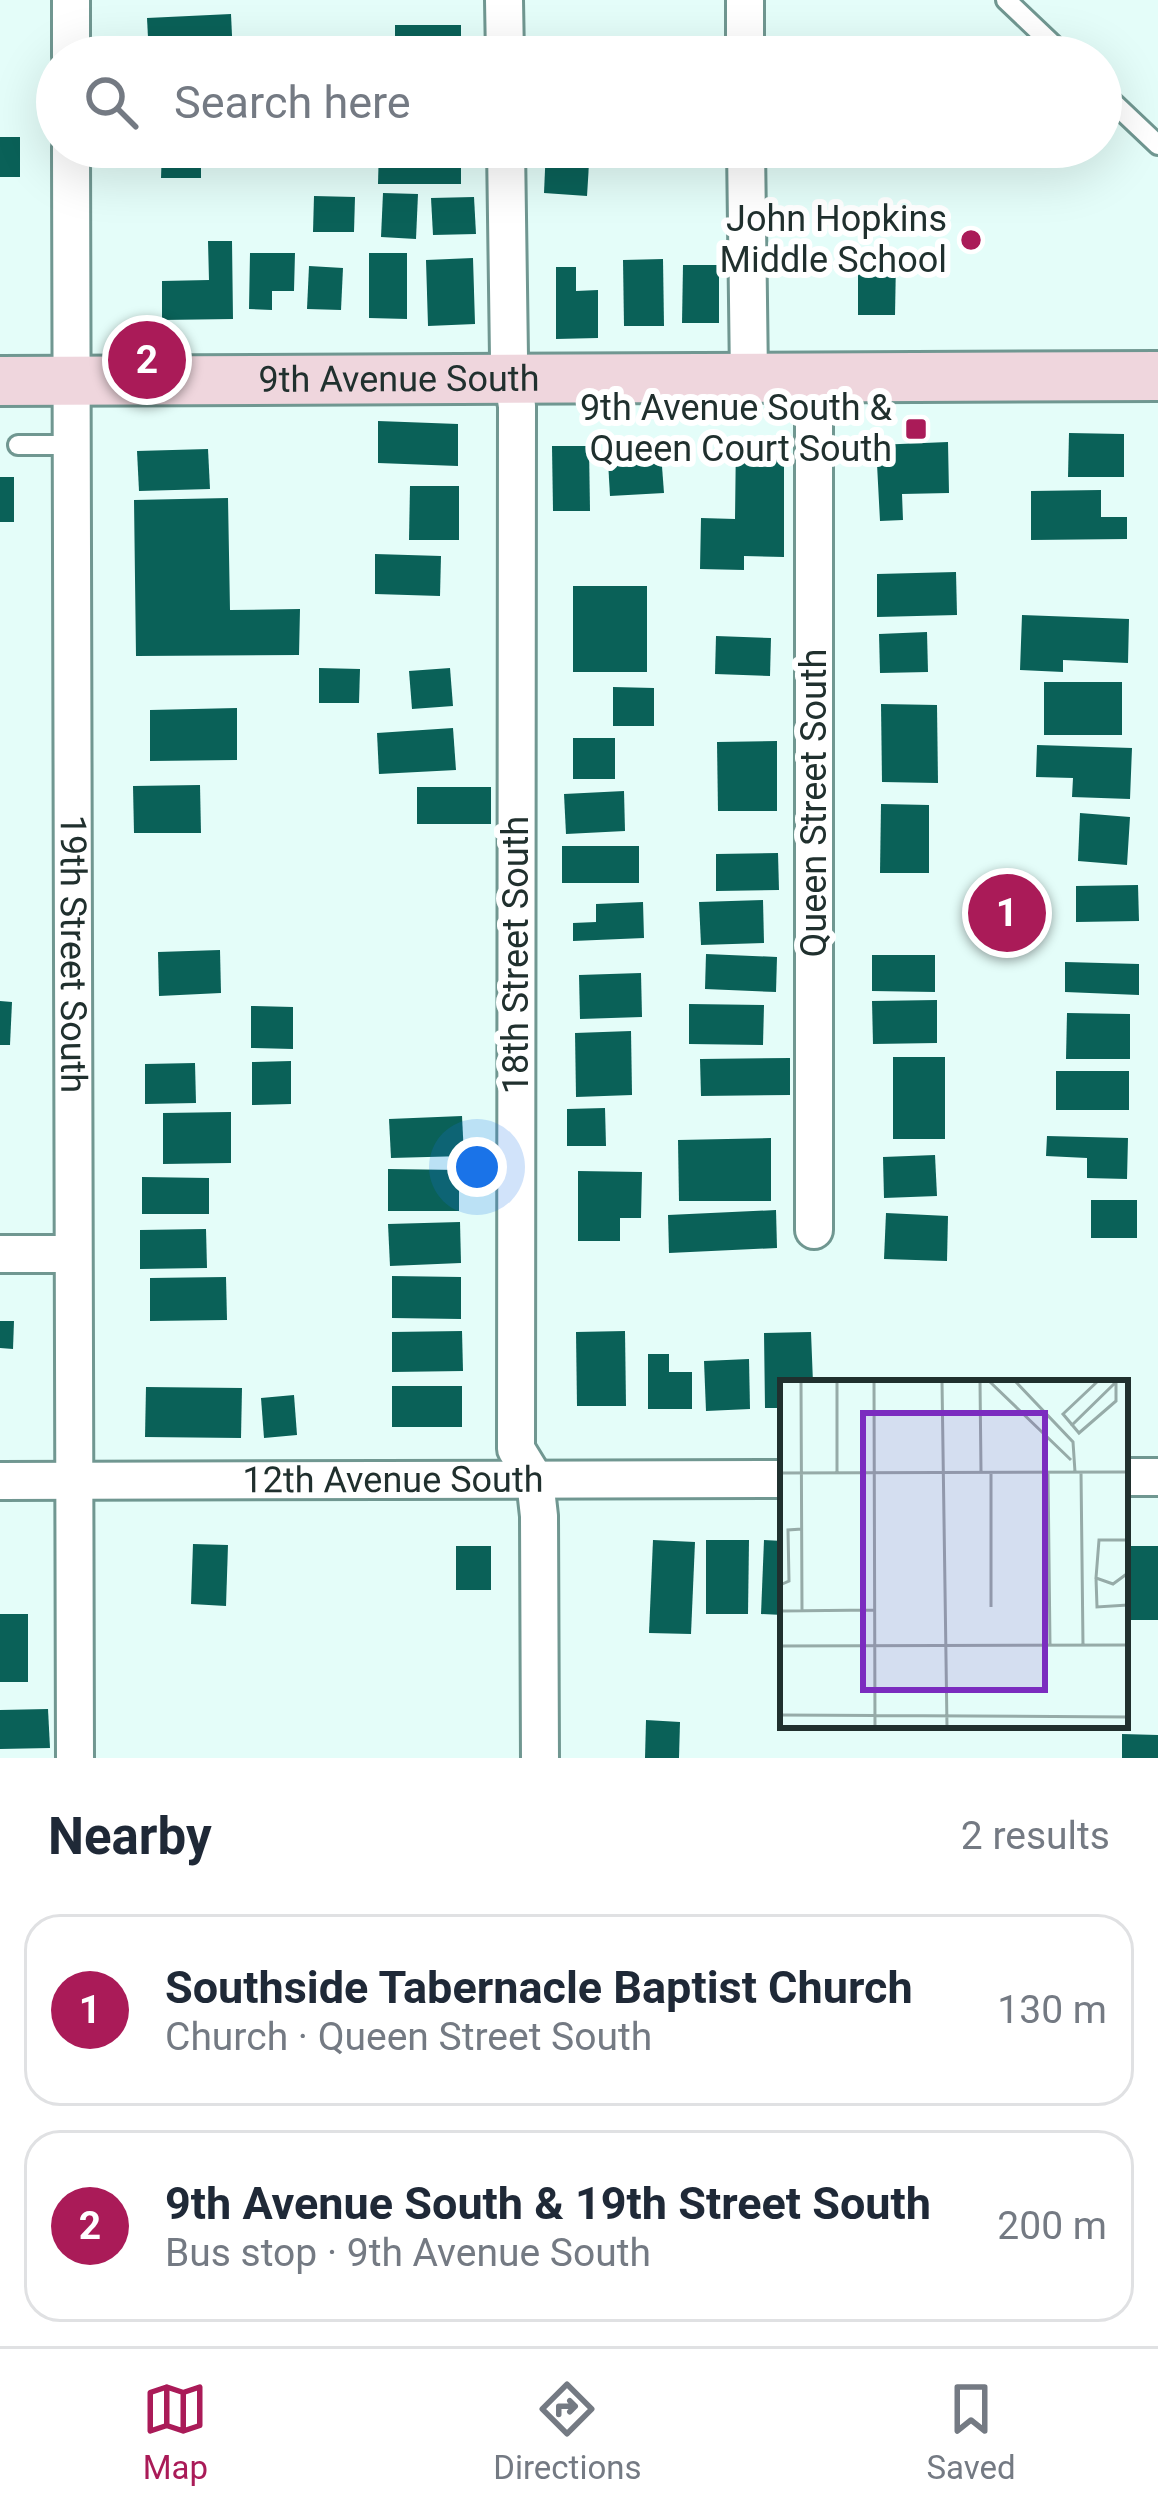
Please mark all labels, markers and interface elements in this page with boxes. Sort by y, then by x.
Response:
search box [36,36,1122,168]
icon: search [78,69,144,135]
text: Search here [174,76,411,129]
place label: John Hopkins Middle School [720,198,947,281]
marker: John Hopkins Middle School [958,227,984,253]
pin: 2 [108,315,186,405]
street label: 9th Avenue South [258,358,540,401]
place label: 9th Avenue South & Queen Court South [580,387,893,470]
marker: 9th Avenue South & Queen Court South [903,416,929,442]
street label: Queen Street South [793,649,835,957]
street label: 19th Street South [52,815,94,1093]
street label: 18th Street South [495,816,537,1094]
pin: 1 [968,868,1046,958]
your location [447,1137,507,1197]
inset map [780,1380,1128,1728]
street label: 12th Avenue South [242,1459,544,1501]
text: Nearby [48,1807,212,1866]
text: 2 results [961,1813,1110,1859]
text: Southside Tabernacle Baptist Church [165,1961,913,2014]
text: 1 [79,1987,101,2033]
text: 130 m [997,1987,1107,2033]
text: Church · Queen Street South [165,2014,652,2060]
text: 9th Avenue South & 19th Street South [165,2177,931,2230]
text: 2 [79,2203,101,2249]
text: 200 m [997,2203,1107,2249]
text: Bus stop · 9th Avenue South [165,2230,651,2276]
tab: Map [142,2376,208,2487]
tab: Directions [493,2376,642,2487]
tab: Saved [926,2376,1016,2487]

